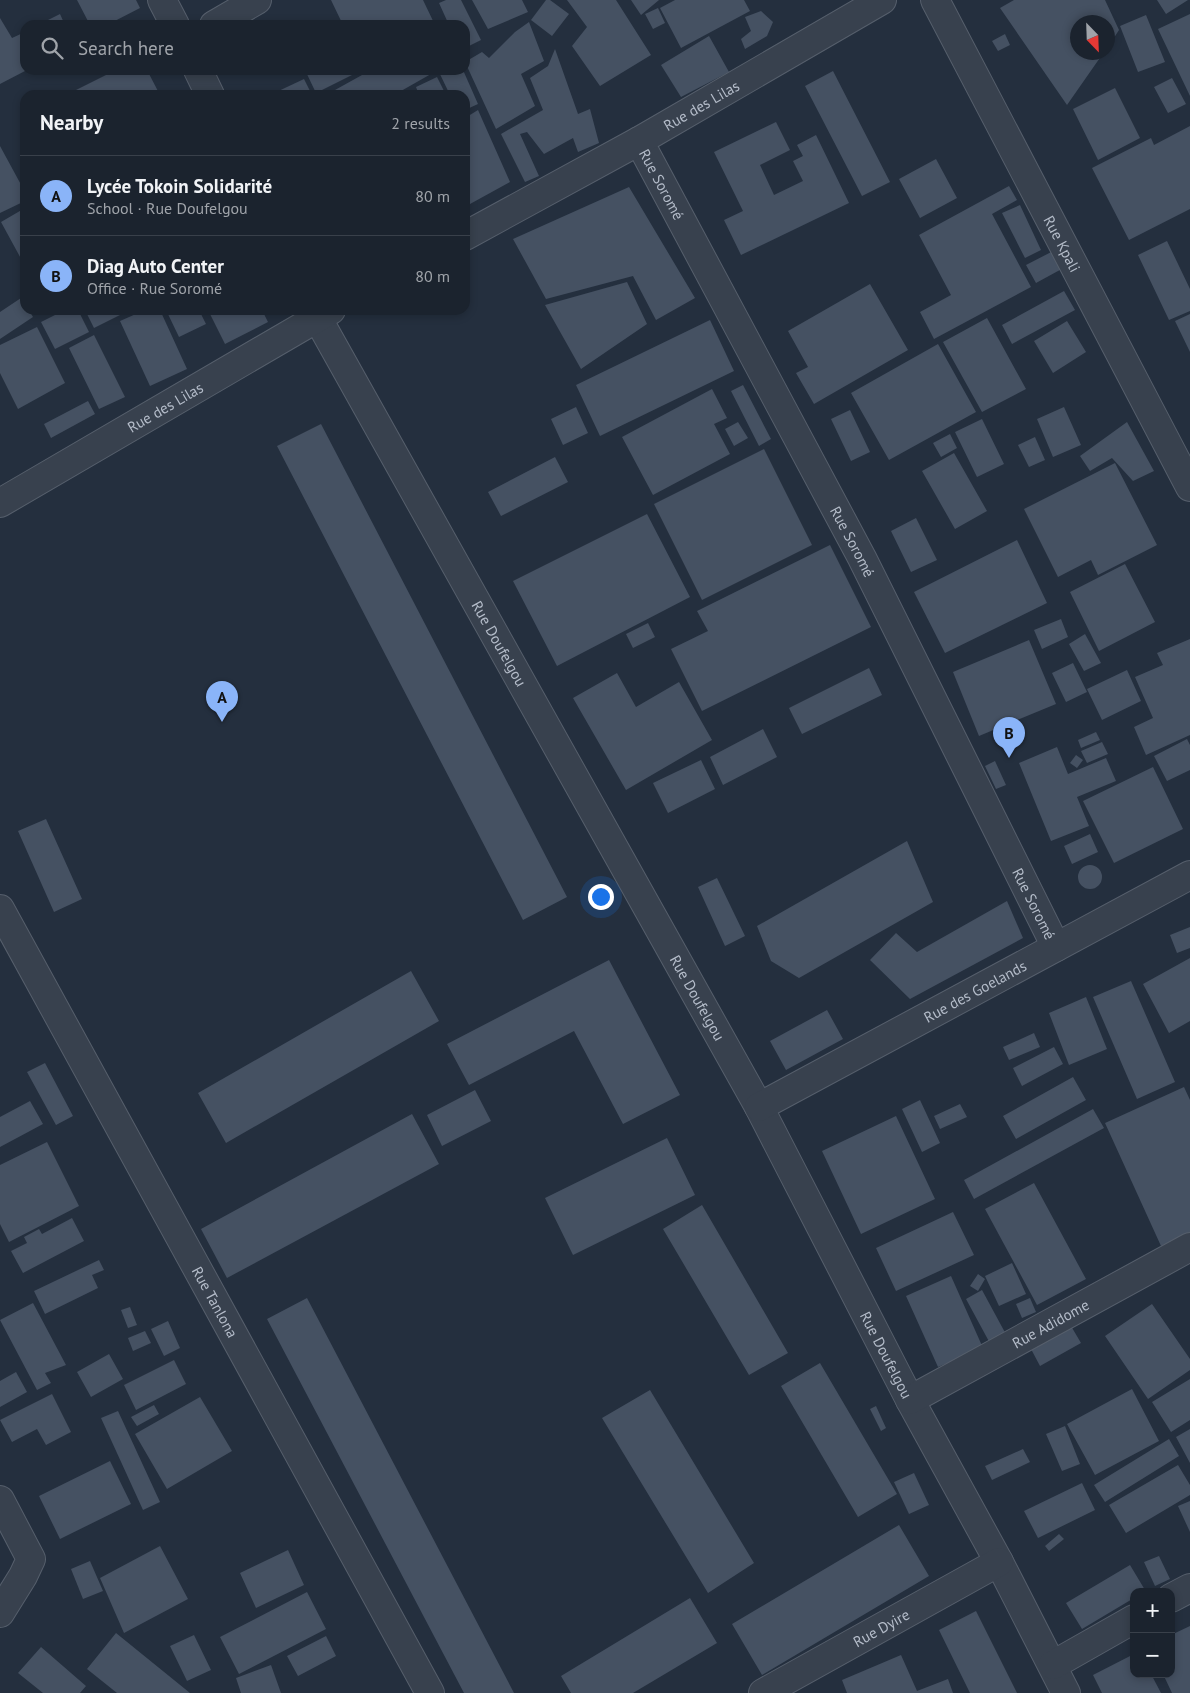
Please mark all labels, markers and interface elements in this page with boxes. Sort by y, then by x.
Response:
north arrow [1070,15,1115,60]
search box [20,20,470,75]
icon: search [38,34,66,62]
text: Search here [78,36,174,60]
street label: Rue des Lilas [660,76,742,134]
text: Nearby [40,109,103,136]
text: 2 results [391,113,450,133]
street label: Rue Soromé [635,146,689,223]
text: Lycée Tokoin Solidarité [87,174,272,198]
text: A [51,186,61,206]
text: 80 m [415,186,450,206]
text: School · Rue Doufelgou [87,198,248,218]
street label: Rue Kpali [1040,212,1085,275]
text: Diag Auto Center [87,254,224,278]
text: B [51,266,61,286]
text: 80 m [415,266,450,286]
text: Office · Rue Soromé [87,278,222,298]
street label: Rue des Lilas [124,377,206,436]
street label: Rue Soromé [826,503,879,580]
street label: Rue Doufelgou [468,597,531,690]
pin: A [206,681,238,722]
pin: B [993,717,1025,758]
street label: Rue Soromé [1009,865,1060,942]
your location [588,884,614,910]
street label: Rue Doufelgou [666,951,729,1044]
street label: Rue des Goelands [920,956,1029,1026]
street label: Rue Tanlona [188,1263,243,1341]
street label: Rue Adidome [1009,1295,1092,1352]
street label: Rue Doufelgou [856,1308,917,1401]
map controls [1130,1588,1175,1678]
button: + [1130,1588,1175,1633]
street label: Rue Dyire [849,1604,913,1651]
button: − [1130,1633,1175,1678]

